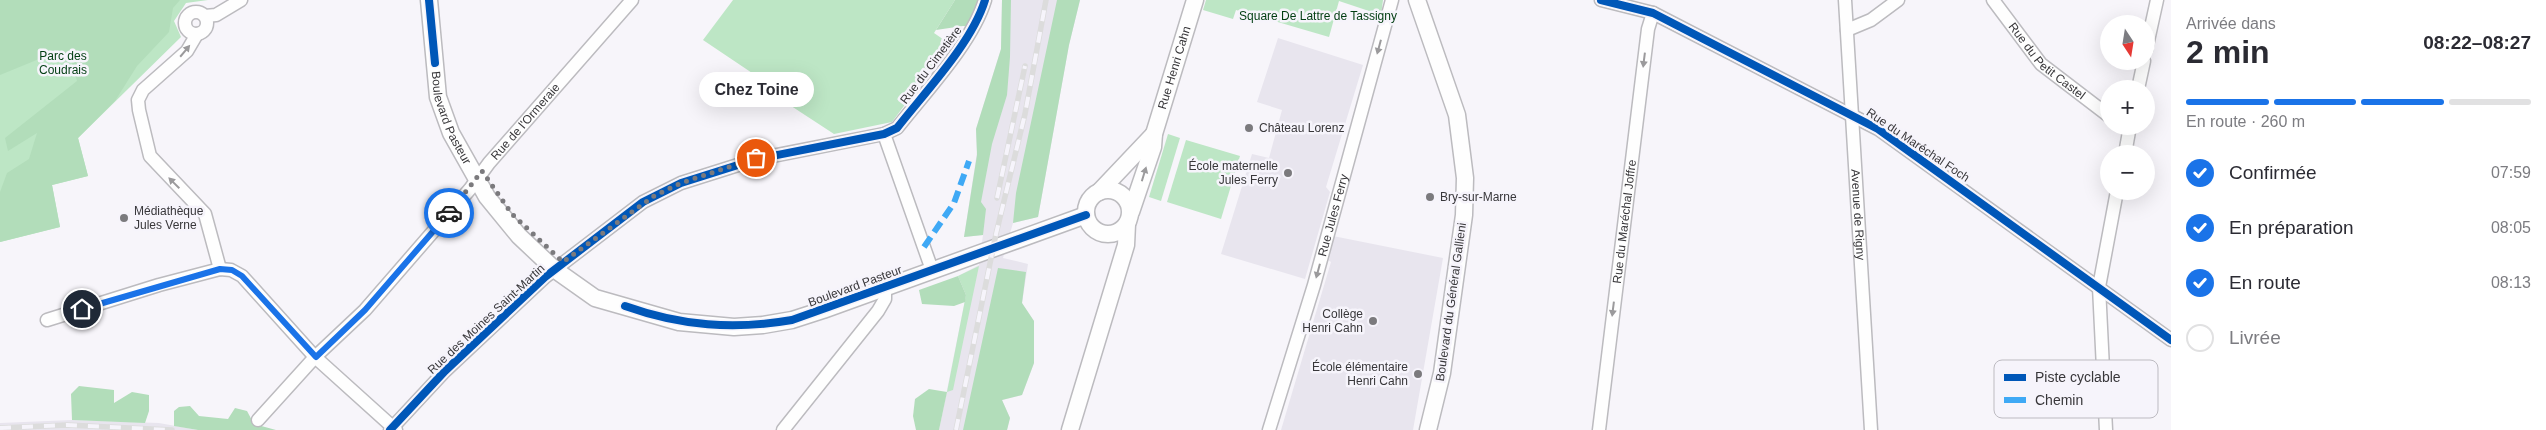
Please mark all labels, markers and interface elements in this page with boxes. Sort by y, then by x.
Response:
park label: Square De Lattre de Tassigny [1239,9,1397,23]
north arrow [2100,15,2155,70]
map controls [2100,15,2155,200]
text: Arrivée dans [2186,15,2276,32]
street label: Rue du Petit Castel [2006,20,2088,102]
street label: Rue du Cimetière [897,23,965,106]
street label: Rue Henri Cahn [1155,24,1194,111]
text: 08:22–08:27 [2423,32,2531,53]
text: 2 min [2186,34,2270,70]
one-way arrow [1375,40,1383,55]
one-way arrow [180,45,191,58]
park label: Parc des Coudrais [39,49,87,77]
one-way arrow [1640,53,1648,69]
street label: Boulevard Pasteur [429,71,474,167]
callout: Chez Toine [698,73,814,108]
street label: Rue de l'Ormeraie [488,80,563,163]
button: + [2100,80,2155,135]
text: Chez Toine [714,81,799,98]
street label: Rue du Maréchal Foch [1864,105,1972,185]
text: En route · 260 m [2186,113,2305,130]
place label: Château Lorenz [1259,121,1344,135]
marker: Château Lorenz [1243,122,1255,134]
pin [735,137,777,179]
icon: bag [742,144,770,172]
button: − [2100,145,2155,200]
place label: École maternelle Jules Ferry [1189,158,1278,187]
street label: Rue du Maréchal Joffre [1610,158,1639,284]
icon: check [2186,159,2214,187]
text: Confirmée [2229,162,2317,183]
text: 07:59 [2491,164,2531,181]
one-way arrow [1141,166,1149,181]
marker: École maternelle Jules Ferry [1282,167,1294,179]
street label: Avenue de Rigny [1848,169,1868,261]
street label: Rue Jules Ferry [1315,173,1351,258]
one-way arrow [168,177,180,189]
courier [424,188,474,238]
place label: Bry-sur-Marne [1440,190,1517,204]
marker: Bry-sur-Marne [1424,191,1436,203]
icon: car [435,199,463,227]
place label: Médiathèque Jules Verne [134,204,204,232]
marker: Médiathèque Jules Verne [118,212,130,224]
icon: check [2186,214,2214,242]
text: En préparation [2229,217,2354,238]
text: 08:05 [2491,219,2531,236]
street label: Boulevard du Général Gallieni [1433,222,1469,382]
street label: Rue des Moines Saint-Martin [425,261,547,377]
street label: Boulevard Pasteur [806,263,904,309]
one-way arrow [1313,264,1321,279]
icon: check [2186,269,2214,297]
text: En route [2229,272,2301,293]
text: 08:13 [2491,274,2531,291]
pin [61,288,103,330]
icon: home [68,295,96,323]
one-way arrow [1609,301,1617,317]
place label: Collège Henri Cahn [1302,307,1363,335]
marker: Collège Henri Cahn [1367,315,1379,327]
text: Livrée [2229,327,2281,348]
place label: École élémentaire Henri Cahn [1312,359,1408,388]
legend [1994,360,2158,418]
marker: École élémentaire Henri Cahn [1412,368,1424,380]
text: Piste cyclable [2035,369,2121,385]
text: Chemin [2035,392,2083,408]

